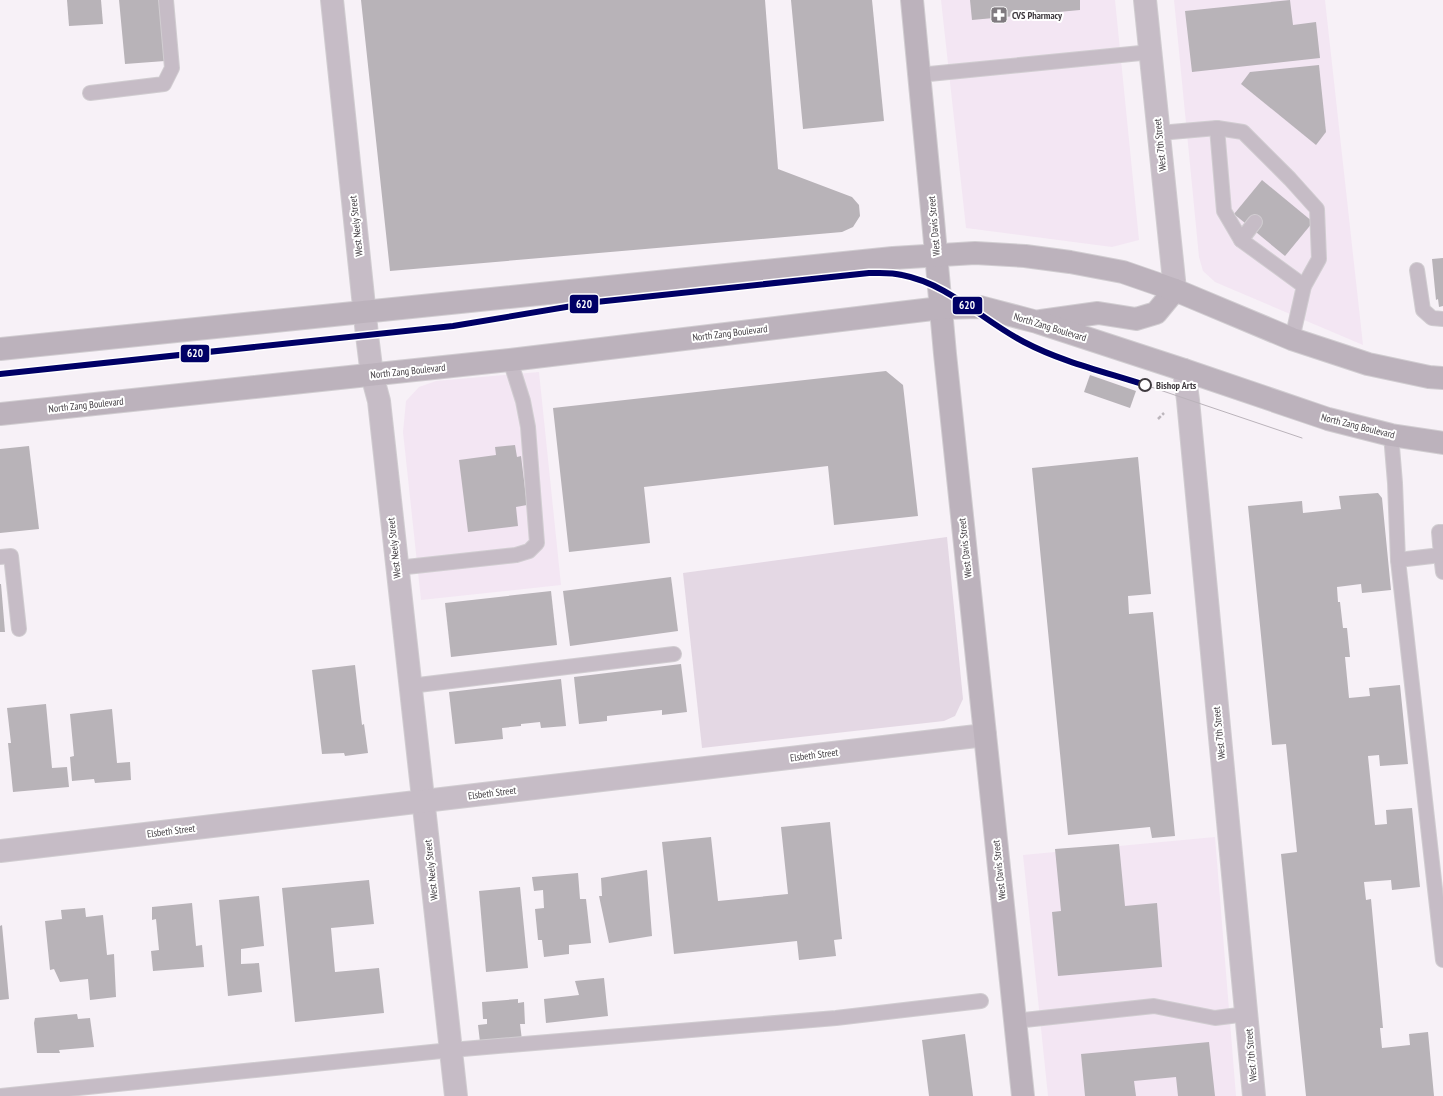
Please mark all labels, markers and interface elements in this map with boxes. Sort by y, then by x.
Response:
pharmacy icon: CVS Pharmacy [989,5,1009,25]
place label: CVS Pharmacy [1012,9,1063,22]
street label: West 7th Street [1151,118,1169,172]
street label: West Neely Street [346,195,366,257]
street label: West Davis Street [925,195,943,257]
line badge: 620 [569,294,599,314]
line badge: 620 [952,296,983,315]
text: 620 [576,297,592,311]
text: 620 [959,298,975,312]
street label: North Zang Boulevard [1012,310,1088,344]
street label: North Zang Boulevard [692,322,768,344]
line badge: 620 [180,344,210,363]
text: 620 [187,346,203,360]
street label: North Zang Boulevard [370,361,446,381]
marker: Bishop Arts [1138,378,1152,392]
place label: Bishop Arts [1156,379,1197,392]
street label: North Zang Boulevard [48,395,124,415]
street label: North Zang Boulevard [1320,411,1396,441]
street label: West Neely Street [384,517,404,579]
street label: West Davis Street [955,517,975,579]
street label: West 7th Street [1210,706,1228,760]
street label: Elsbeth Street [789,746,839,764]
street label: Elsbeth Street [467,784,517,802]
street label: Elsbeth Street [146,822,196,840]
street label: West Neely Street [421,839,441,901]
street label: West Davis Street [989,839,1009,901]
street label: West 7th Street [1242,1028,1260,1082]

